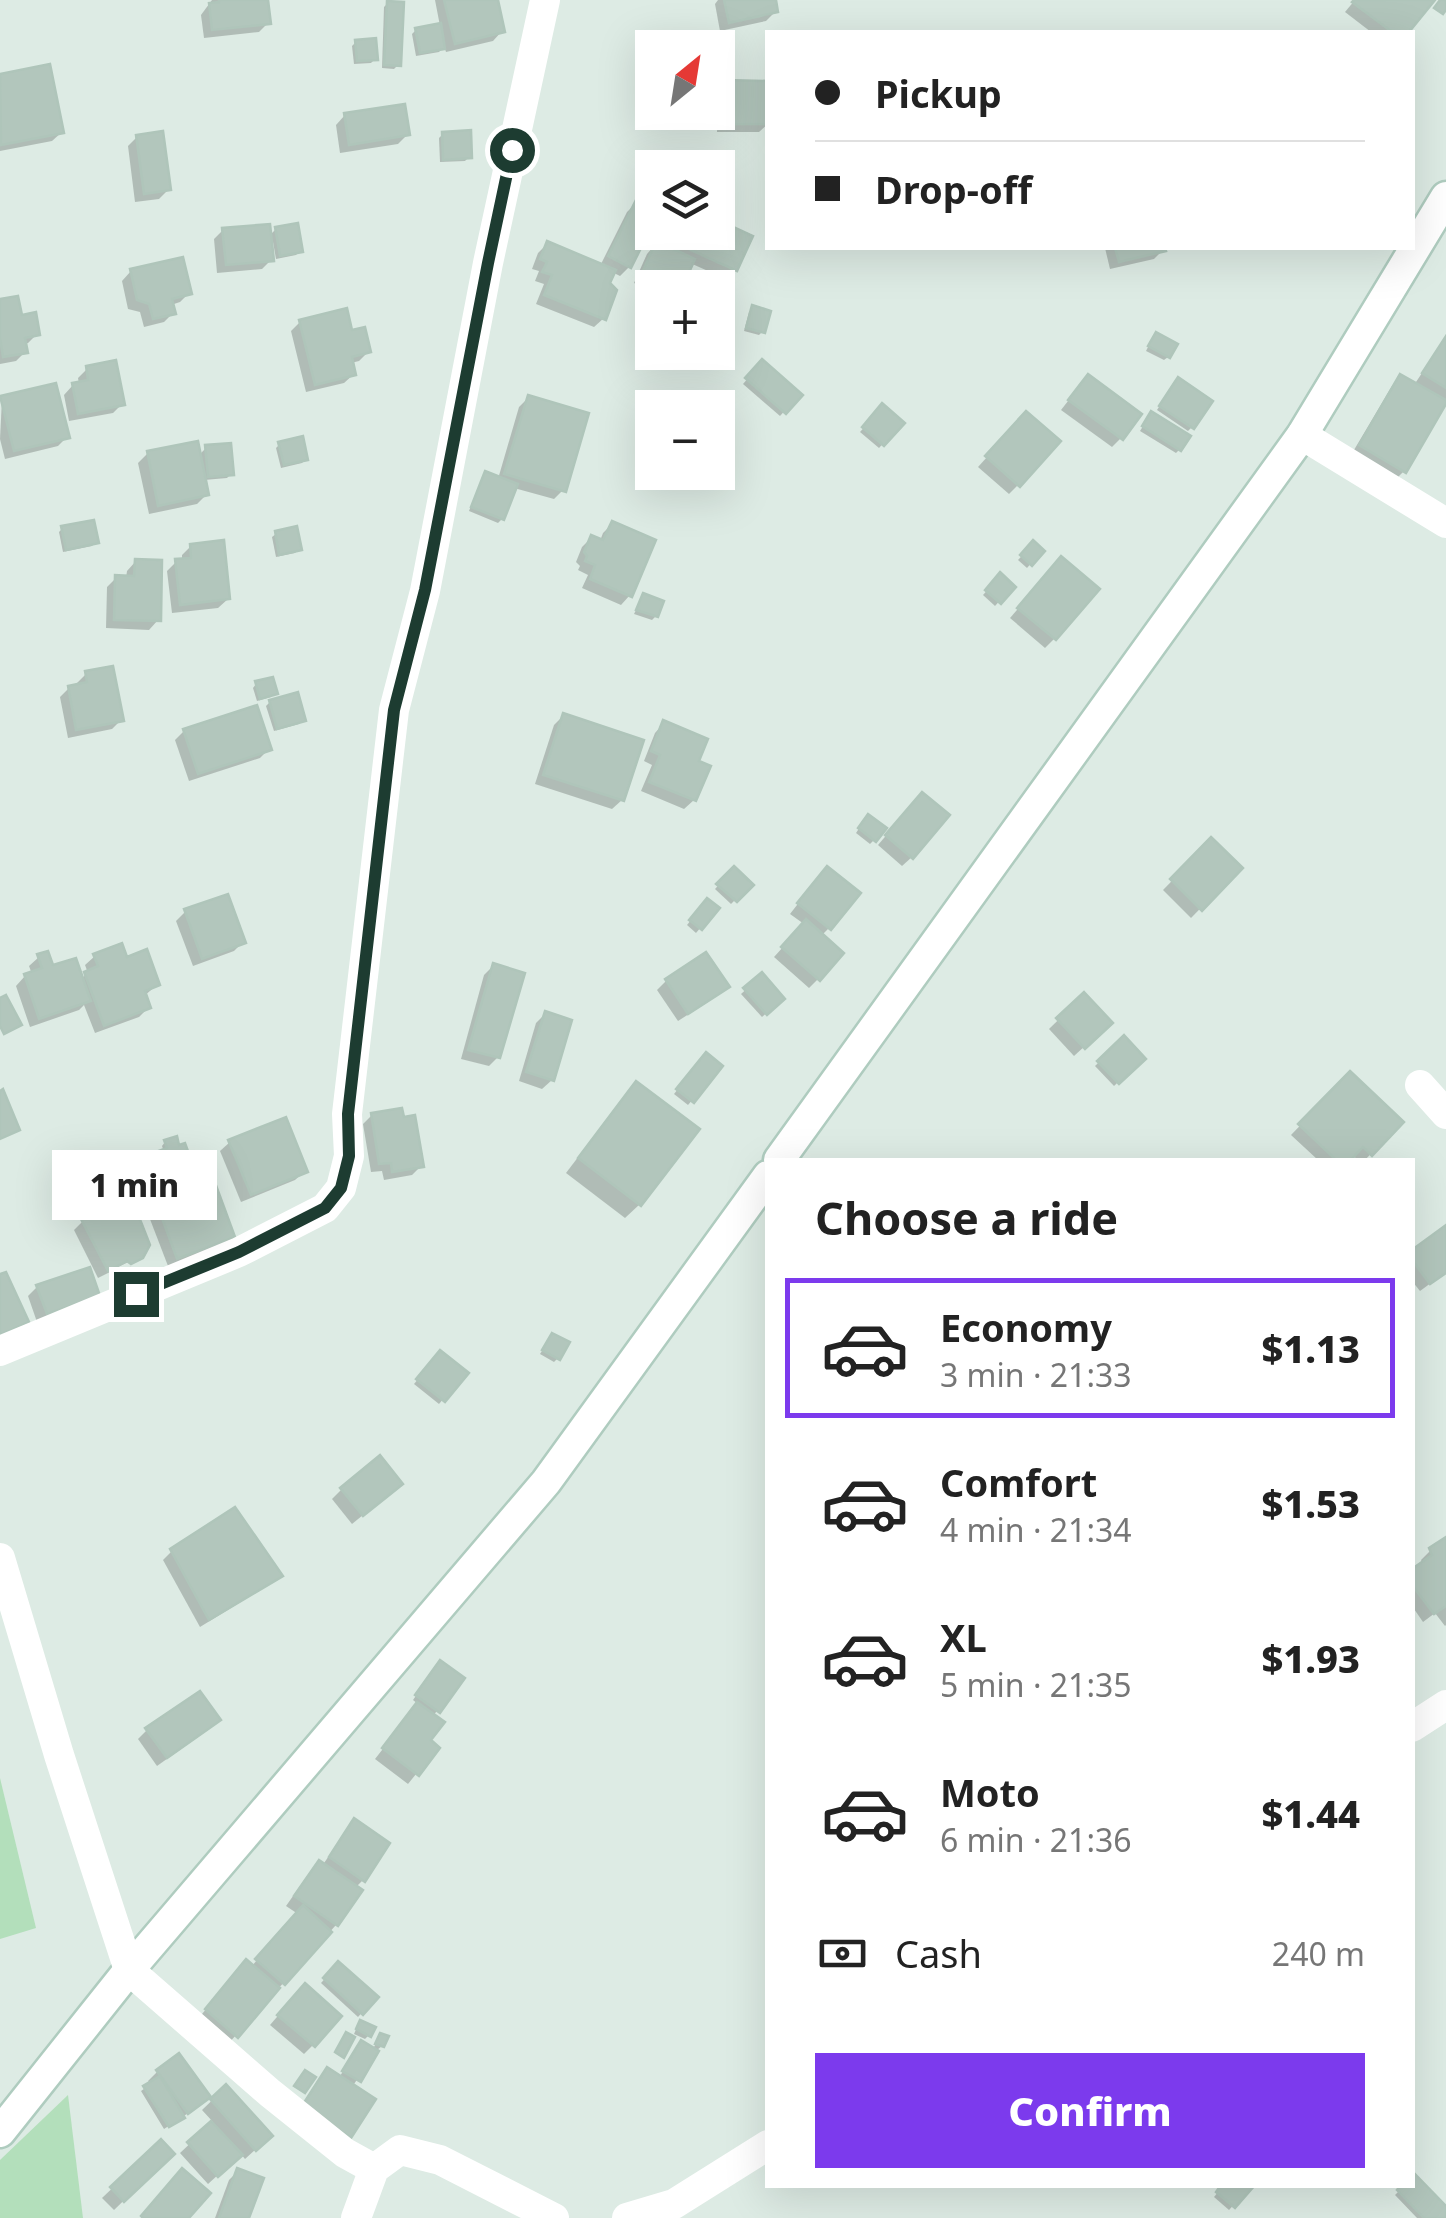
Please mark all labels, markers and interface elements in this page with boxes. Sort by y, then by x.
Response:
north arrow [635,30,735,130]
map controls [635,30,735,490]
text: Pickup [875,67,1002,119]
route start [490,128,535,173]
button: layers [635,150,735,250]
text: Drop-off [875,163,1032,215]
button: + [635,270,735,370]
button: − [635,390,735,490]
callout: 1 min [54,1149,218,1219]
text: 1 min [90,1163,179,1206]
text: Choose a ride [815,1187,1118,1248]
route end [114,1272,159,1317]
text: Economy [940,1301,1112,1353]
icon: car [820,1303,910,1393]
text: $1.13 [1261,1322,1360,1374]
text: 3 min · 21:33 [940,1353,1132,1396]
text: Comfort [940,1456,1097,1508]
icon: car [820,1458,910,1548]
text: $1.53 [1261,1477,1360,1529]
text: 4 min · 21:34 [940,1508,1132,1551]
text: XL [940,1611,987,1663]
icon: car [820,1613,910,1703]
text: $1.93 [1261,1632,1360,1684]
text: 5 min · 21:35 [940,1663,1132,1706]
text: Moto [940,1766,1040,1818]
icon: car [820,1768,910,1858]
text: $1.44 [1261,1787,1360,1839]
text: 6 min · 21:36 [940,1818,1132,1861]
icon: cash [815,1926,870,1981]
text: Cash [895,1927,982,1979]
text: 240 m [1272,1932,1365,1975]
button: Confirm [815,2053,1365,2168]

